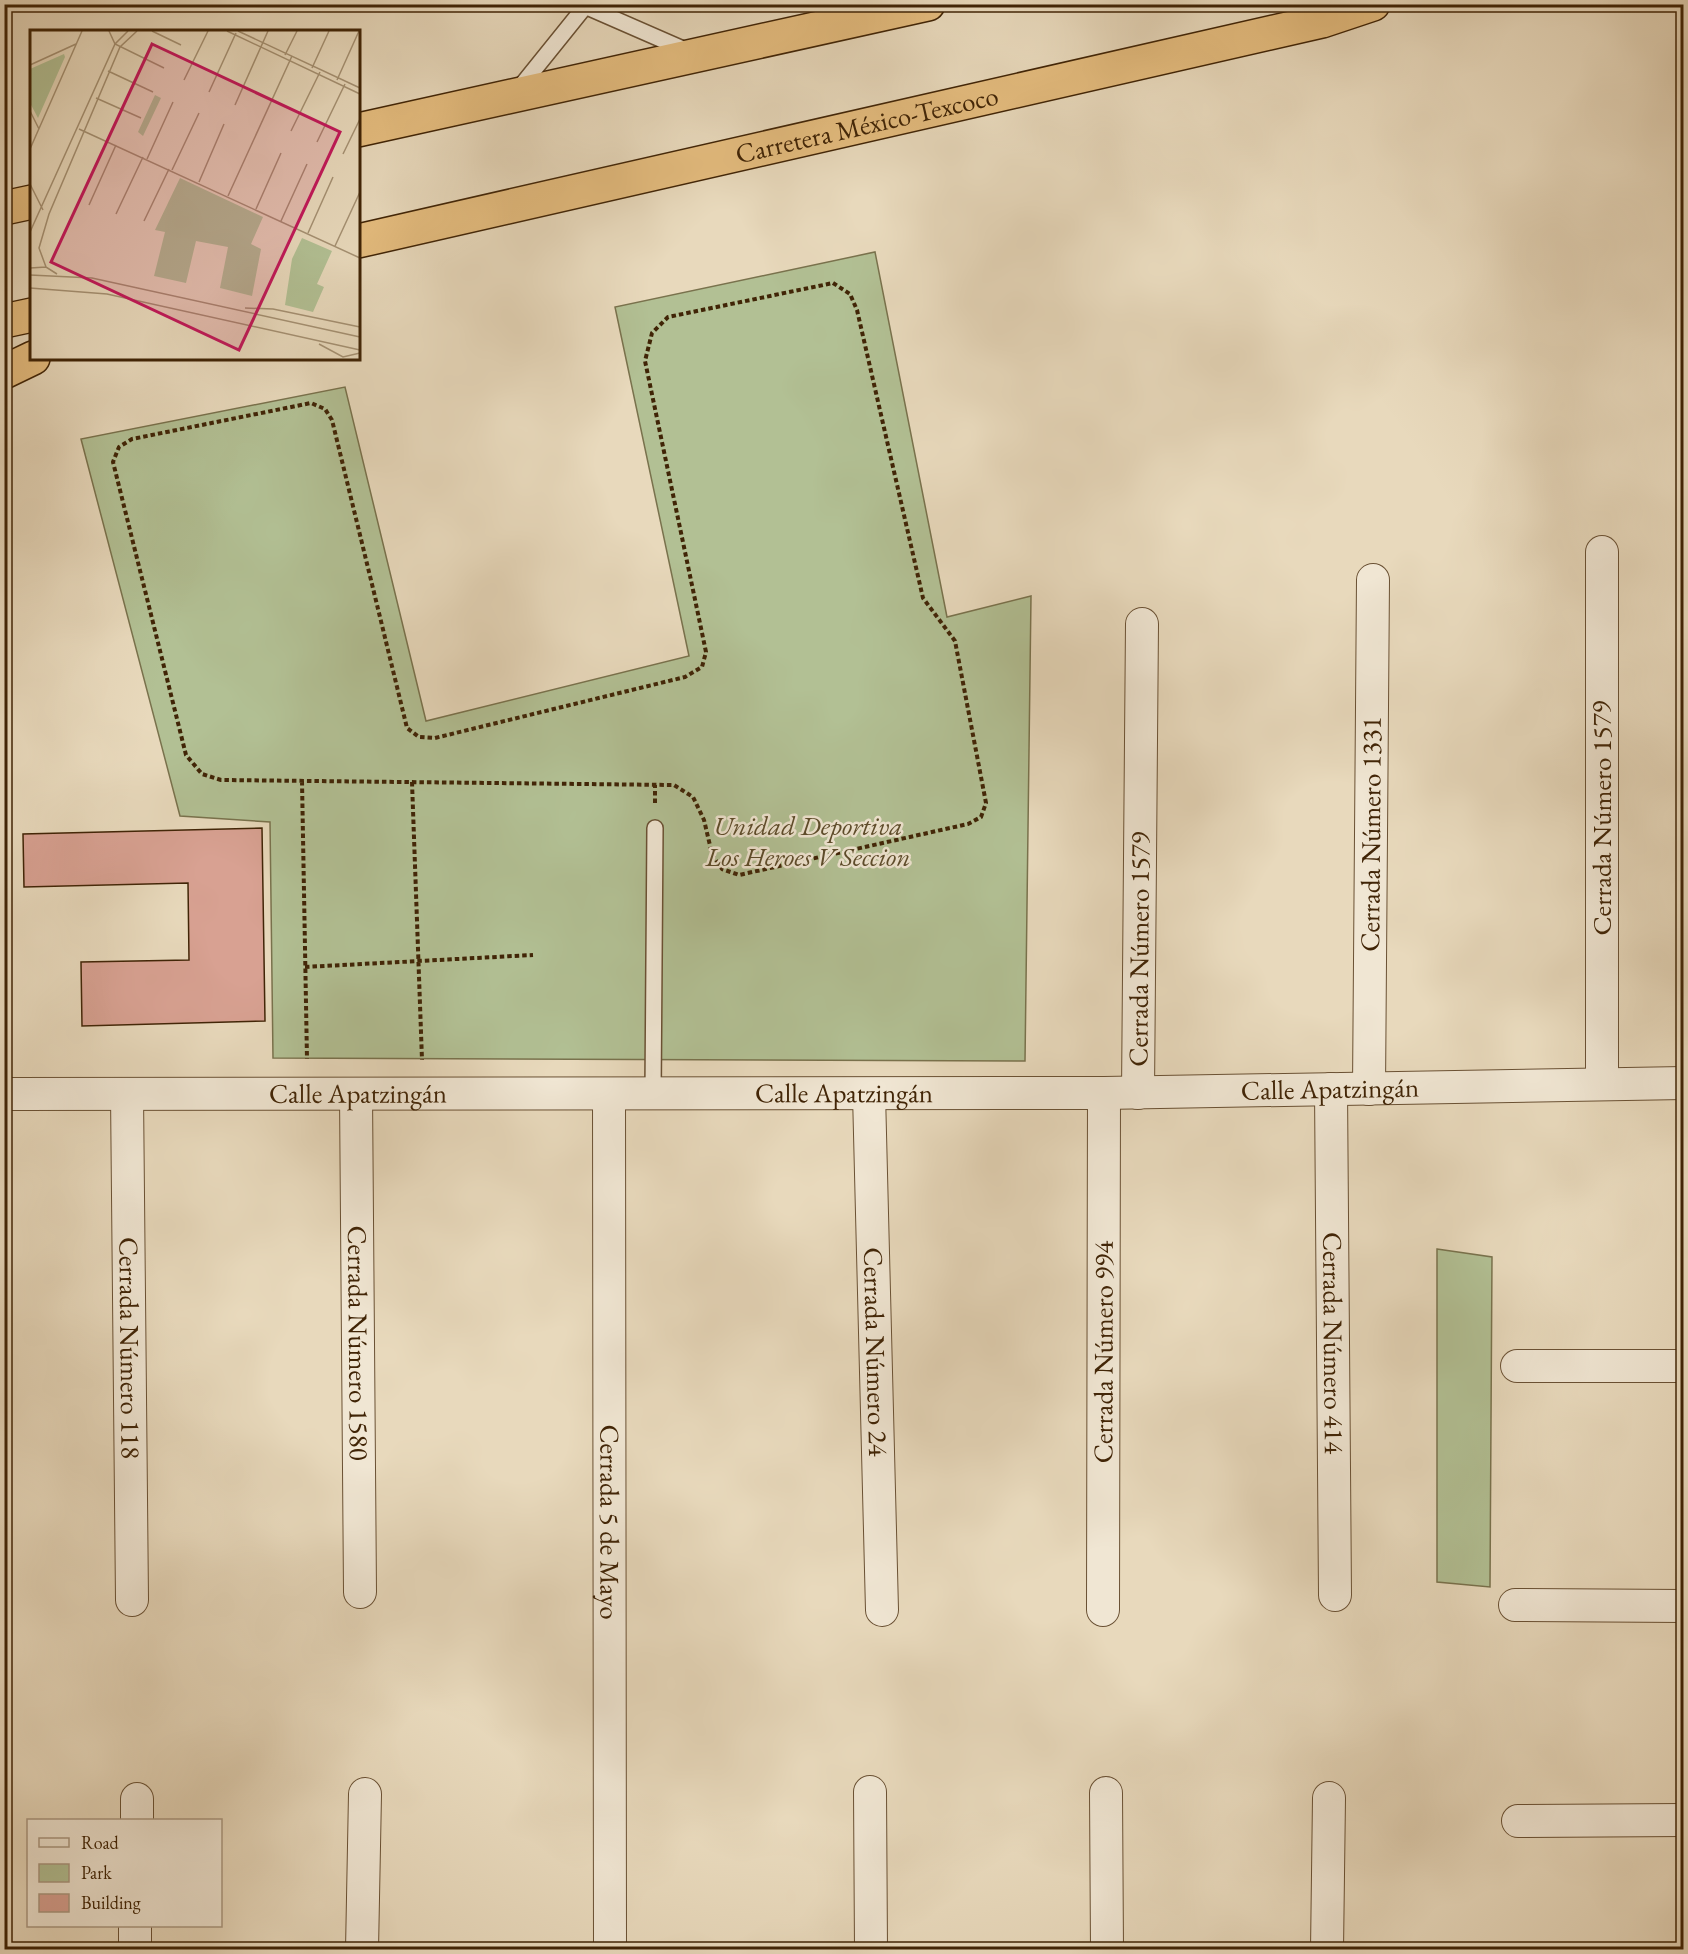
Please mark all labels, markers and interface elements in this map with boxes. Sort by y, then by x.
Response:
inset map [30,30,360,360]
street label: Carretera México-Texcoco [732,77,1002,171]
street label: Cerrada Número 1579 [1584,700,1619,936]
street label: Cerrada Número 1331 [1352,716,1389,952]
park label: Unidad Deportiva Los Heroes V Seccion [705,808,910,874]
street label: Cerrada Número 1579 [1120,831,1157,1067]
street label: Calle Apatzingán [1241,1070,1419,1108]
street label: Calle Apatzingán [755,1075,933,1110]
street label: Calle Apatzingán [269,1076,447,1111]
street label: Cerrada Número 1580 [340,1225,377,1461]
street label: Cerrada Número 414 [1315,1232,1352,1455]
street label: Cerrada Número 118 [111,1237,149,1459]
street label: Cerrada Número 994 [1085,1240,1121,1463]
street label: Cerrada Número 24 [856,1247,896,1458]
street label: Cerrada 5 de Mayo [592,1424,628,1620]
legend [27,1819,222,1927]
text: Road [81,1831,120,1854]
text: Park [81,1861,112,1884]
text: Building [81,1891,141,1914]

